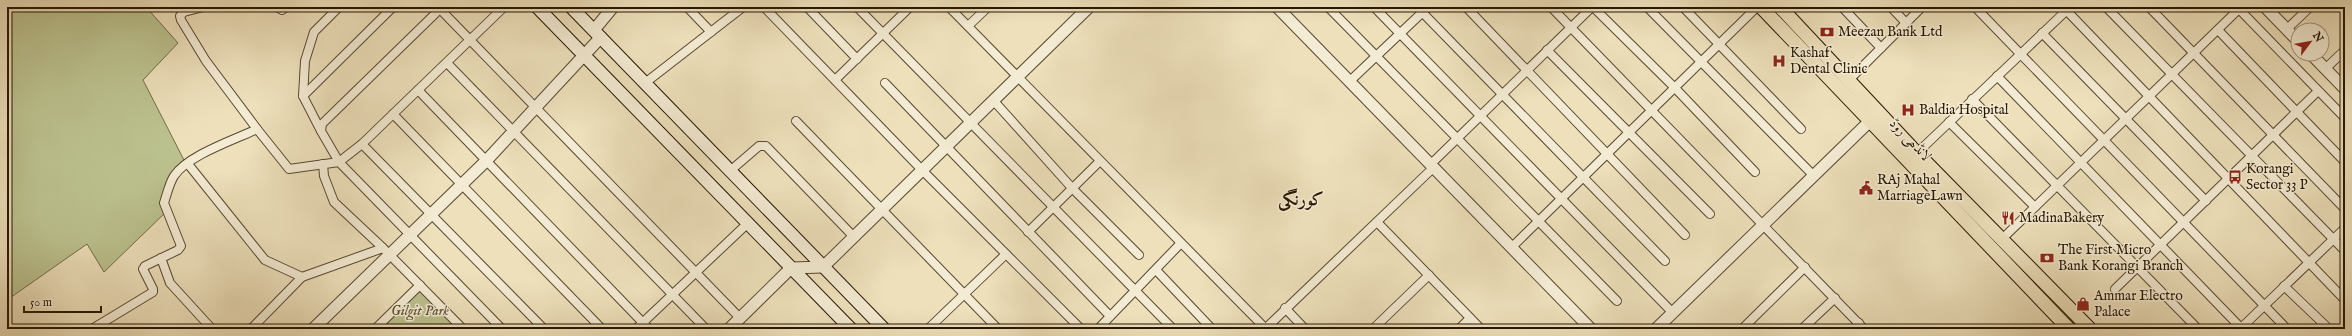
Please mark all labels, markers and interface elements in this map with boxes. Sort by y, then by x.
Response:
north arrow [2290,22,2330,62]
place label: Meezan Bank Ltd [1838,23,1943,41]
bank icon: Meezan Bank Ltd [1819,24,1835,40]
text: N [2309,29,2326,45]
place label: Kashaf Dental Clinic [1790,44,1868,78]
hospital icon: Kashaf Dental Clinic [1771,53,1787,69]
place label: Baldia Hospital [1919,101,2009,119]
hospital icon: Baldia Hospital [1900,102,1916,118]
street label: لانڈھی روڈ [1885,115,1935,165]
place label: Korangi Sector 33 P [2246,160,2308,194]
bus stop icon: Korangi Sector 33 P [2227,169,2243,185]
place label: RAj Mahal MarriageLawn [1877,171,1963,205]
public building icon: RAj Mahal MarriageLawn [1858,180,1874,196]
district label: کورنگی [1278,188,1324,212]
place label: MadinaBakery [2019,209,2104,227]
restaurant icon: MadinaBakery [2000,210,2016,226]
place label: The First Micro Bank Korangi Branch [2058,241,2184,275]
bank icon: The First Micro Bank Korangi Branch [2039,250,2055,266]
place label: Ammar Electro Palace [2093,287,2183,321]
scale bar [24,288,101,314]
text: 50 m [30,295,52,310]
shop icon: Ammar Electro Palace [2075,296,2091,312]
park label: Gilgit Park [391,302,449,321]

